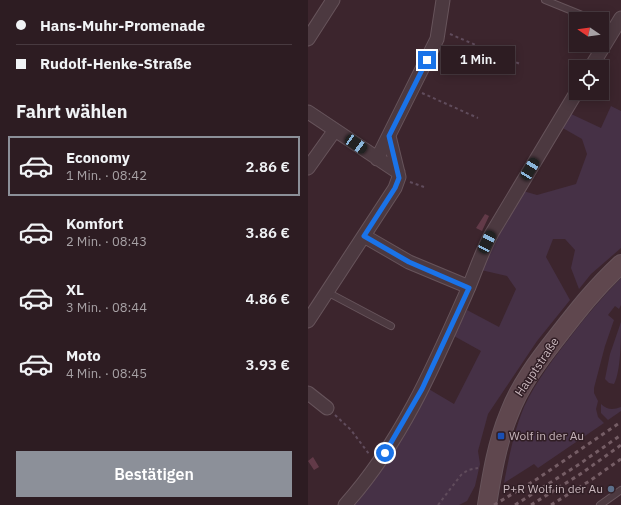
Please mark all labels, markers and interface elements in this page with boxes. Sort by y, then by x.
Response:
north arrow [569,12,609,52]
map controls [569,12,609,100]
text: Hans-Muhr-Promenade [40,16,205,35]
callout: 1 Min. [441,46,515,74]
route end [418,51,436,69]
text: 1 Min. [460,51,496,68]
text: Rudolf-Henke-Straße [40,54,192,73]
button: locate [569,60,609,100]
text: Fahrt wählen [16,100,127,123]
car [343,132,369,156]
icon: car [18,148,54,184]
text: Economy [66,148,130,167]
car [519,156,541,182]
text: 2.86 € [246,157,290,176]
text: 1 Min. · 08:42 [66,167,147,184]
icon: car [18,214,54,250]
text: Komfort [66,214,124,233]
text: 3.86 € [246,223,290,242]
car [476,229,498,255]
text: 2 Min. · 08:43 [66,233,147,250]
icon: car [18,280,54,316]
text: XL [66,280,84,299]
text: 4.86 € [246,289,290,308]
text: 3 Min. · 08:44 [66,299,147,316]
street label: Hauptstraße [511,334,562,399]
icon: car [18,346,54,382]
text: Moto [66,346,101,365]
text: 3.93 € [246,355,290,374]
text: 4 Min. · 08:45 [66,365,147,382]
place label: Wolf in der Au [509,428,584,443]
marker: Wolf in der Au [496,431,506,441]
route start [376,444,394,462]
button: Bestätigen [16,451,292,497]
place label: P+R Wolf in der Au [503,481,603,496]
marker: P+R Wolf in der Au [606,484,616,494]

